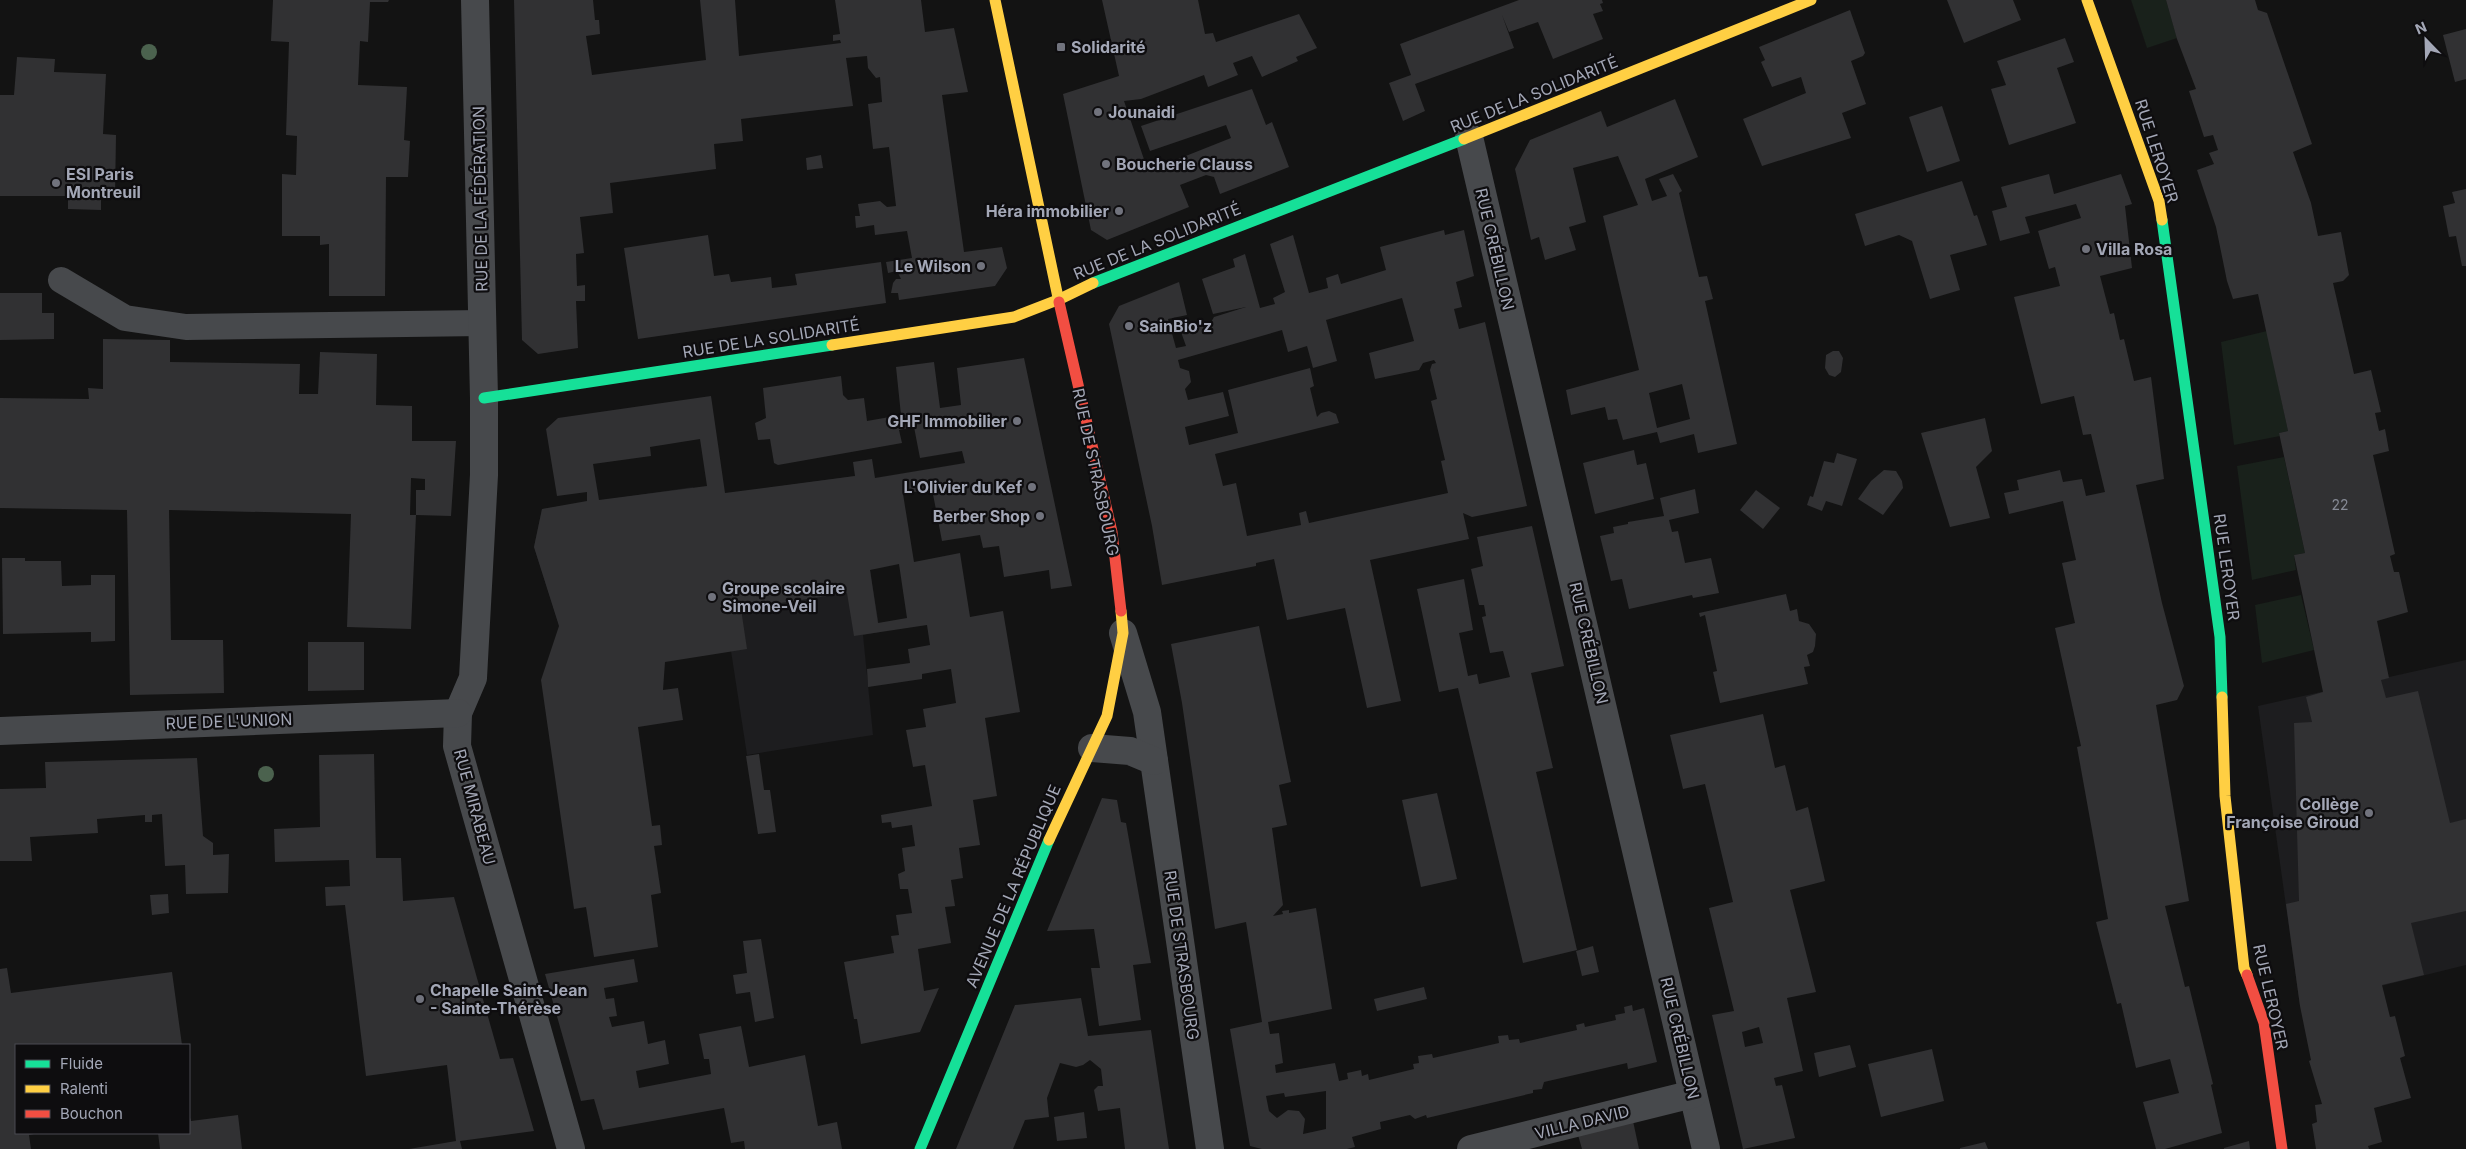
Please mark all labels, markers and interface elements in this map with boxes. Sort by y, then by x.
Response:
north arrow [2401,15,2451,65]
text: N [2412,18,2429,37]
place label: Solidarité [1071,37,1146,57]
marker: Solidarité [1055,41,1067,53]
street label: RUE DE LA SOLIDARITÉ [1447,51,1621,137]
street label: RUE LEROYER [2131,97,2183,205]
place label: Jounaidi [1108,102,1175,122]
street label: RUE DE LA FÉDÉRATION [468,106,492,292]
marker: Jounaidi [1092,106,1104,118]
place label: Boucherie Clauss [1116,154,1253,174]
marker: Boucherie Clauss [1100,158,1112,170]
place label: ESI Paris Montreuil [66,164,141,202]
marker: ESI Paris Montreuil [50,177,62,189]
street label: RUE CRÉBILLON [1471,186,1519,312]
street label: RUE DE LA SOLIDARITÉ [1070,198,1244,284]
place label: Héra immobilier [986,201,1109,221]
marker: Héra immobilier [1113,205,1125,217]
place label: Villa Rosa [2096,239,2172,259]
marker: Villa Rosa [2080,243,2092,255]
place label: Le Wilson [895,256,971,276]
marker: Le Wilson [975,260,987,272]
street label: RUE DE LA SOLIDARITÉ [681,314,861,362]
place label: SainBio'z [1139,316,1212,336]
marker: SainBio'z [1123,320,1135,332]
street label: RUE DE STRASBOURG [1068,386,1124,558]
place label: GHF Immobilier [887,411,1007,431]
marker: GHF Immobilier [1011,415,1023,427]
place label: L'Olivier du Kef [904,477,1023,497]
marker: L'Olivier du Kef [1026,481,1038,493]
house number: 22 [2331,496,2349,513]
place label: Berber Shop [933,506,1030,526]
marker: Berber Shop [1034,510,1046,522]
street label: RUE LEROYER [2210,512,2244,622]
place label: Groupe scolaire Simone-Veil [722,578,845,616]
street label: RUE CRÉBILLON [1565,580,1613,706]
marker: Groupe scolaire Simone-Veil [706,591,718,603]
street label: RUE DE L'UNION [165,709,293,733]
street label: RUE MIRABEAU [450,747,500,867]
street label: AVENUE DE LA RÉPUBLIQUE [961,782,1065,990]
place label: Collège Françoise Giroud [2226,794,2359,832]
marker: Collège Françoise Giroud [2363,807,2375,819]
street label: RUE DE STRASBOURG [1160,869,1204,1041]
street label: RUE LEROYER [2249,942,2293,1052]
street label: RUE CRÉBILLON [1656,975,1704,1101]
place label: Chapelle Saint-Jean - Sainte-Thérèse [430,980,587,1018]
marker: Chapelle Saint-Jean - Sainte-Thérèse [414,993,426,1005]
legend [15,1044,190,1134]
text: Fluide [60,1054,103,1073]
text: Ralenti [60,1079,108,1098]
street label: VILLA DAVID [1533,1101,1631,1143]
text: Bouchon [60,1104,123,1123]

